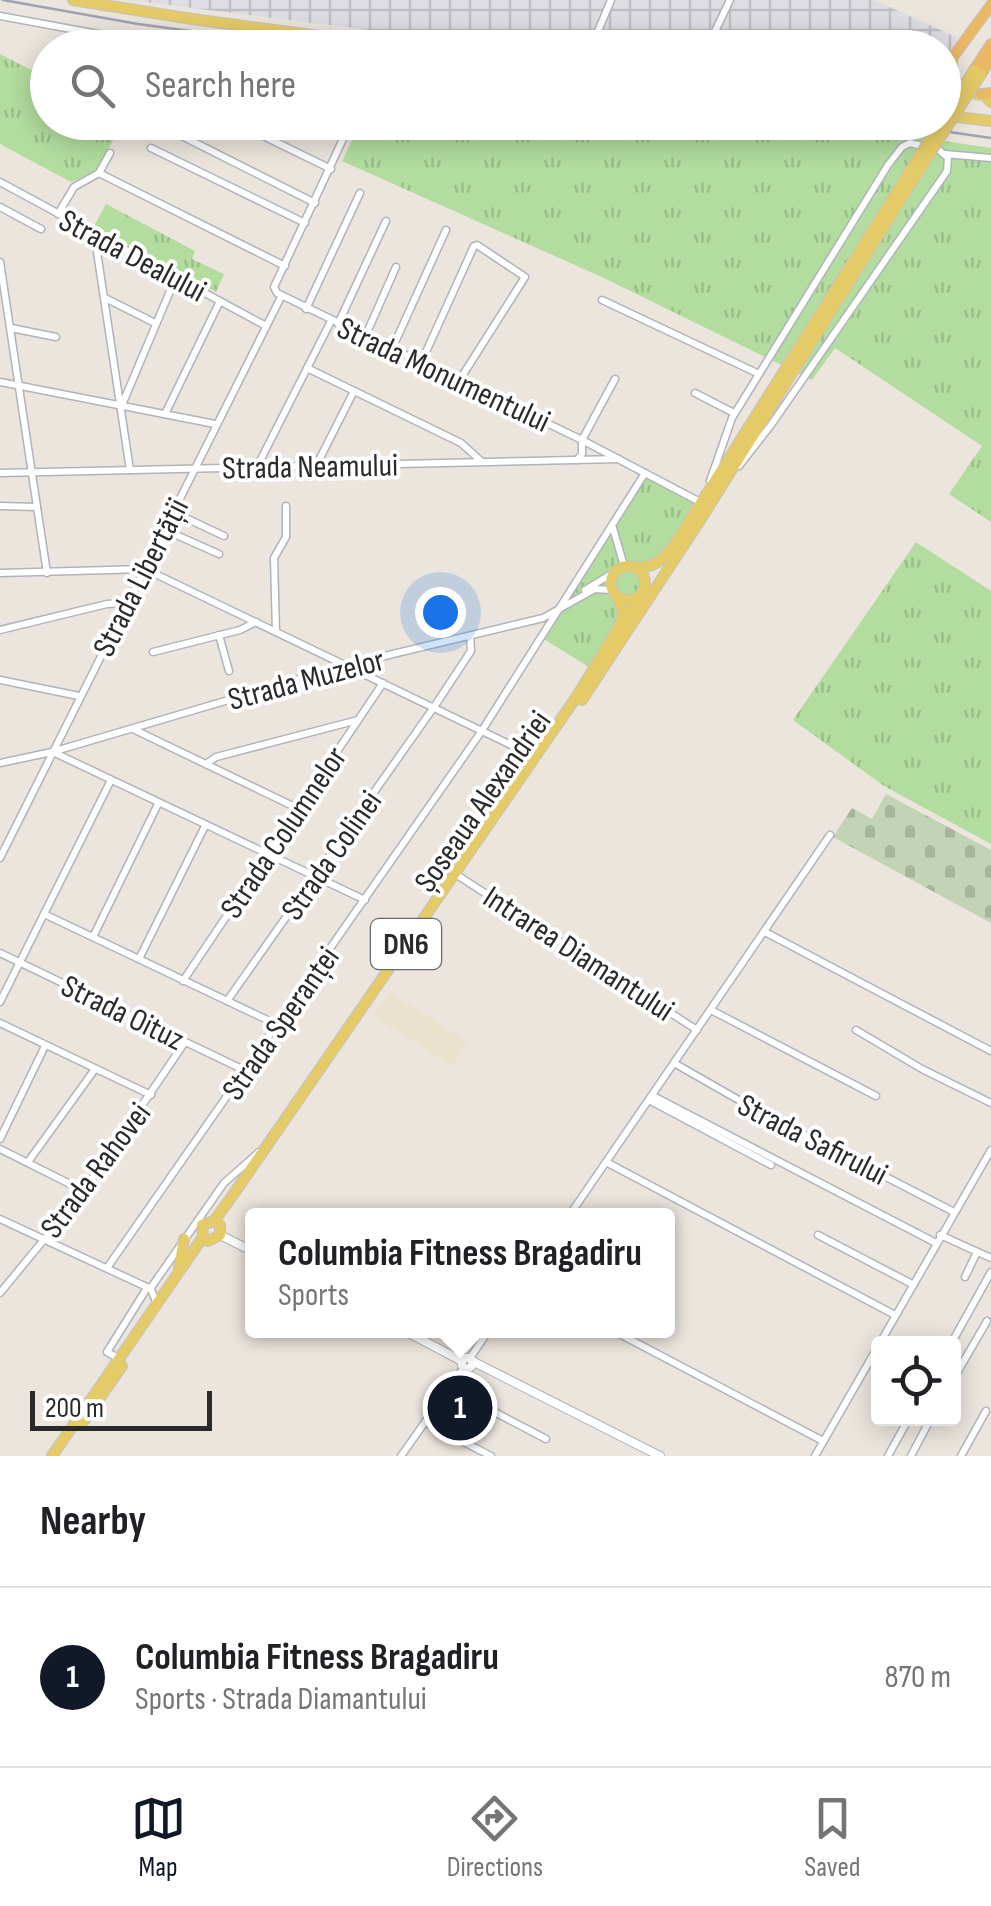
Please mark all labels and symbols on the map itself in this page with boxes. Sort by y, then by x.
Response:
street label: Strada Dealului [52,201,212,311]
street label: Strada Monumentului [331,309,556,442]
street label: Strada Neamului [222,446,398,489]
street label: Strada Libertății [85,492,198,663]
your location [415,587,466,638]
street label: Strada Muzelor [224,641,389,720]
street label: Șoseaua Alexandriei [406,704,560,900]
street label: Strada Columnelor [213,740,356,926]
street label: Strada Colinei [274,784,391,928]
street label: Intrarea Diamantului [476,878,681,1030]
road number: DN6 [371,919,441,969]
street label: Strada Speranței [214,940,348,1108]
street label: Strada Oituz [55,967,190,1060]
street label: Strada Safirului [731,1086,894,1195]
street label: Strada Rahovei [33,1095,160,1246]
pin: 1 [428,1370,492,1446]
scale bar [30,1386,212,1430]

